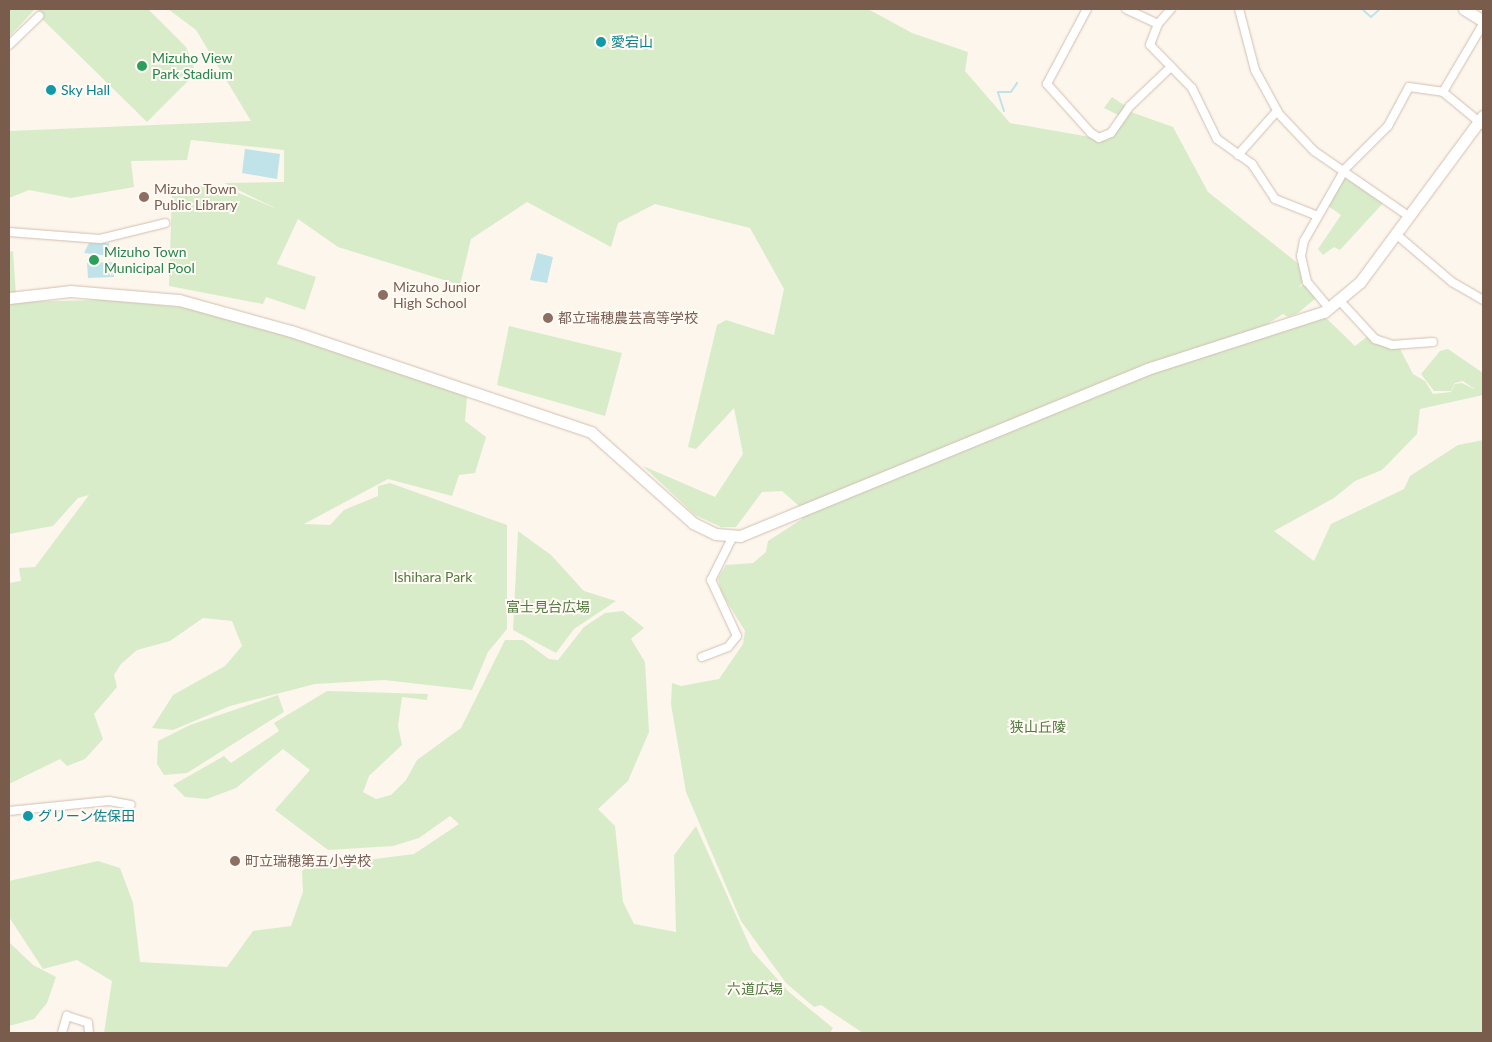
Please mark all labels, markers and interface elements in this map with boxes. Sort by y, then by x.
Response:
place label: 愛宕山 [611,34,653,50]
marker: 愛宕山 [595,36,607,48]
place label: Mizuho View Park Stadium [152,50,233,82]
marker: Mizuho View Park Stadium [136,60,148,72]
place label: Sky Hall [61,82,110,98]
marker: Sky Hall [45,84,57,96]
place label: Mizuho Town Public Library [154,181,238,213]
marker: Mizuho Town Public Library [138,191,150,203]
place label: Mizuho Town Municipal Pool [104,244,195,276]
marker: Mizuho Town Municipal Pool [88,254,100,266]
place label: Mizuho Junior High School [393,279,480,312]
marker: Mizuho Junior High School [377,289,389,301]
place label: 都立瑞穂農芸高等学校 [558,310,698,326]
marker: 都立瑞穂農芸高等学校 [542,312,554,324]
park label: Ishihara Park [394,569,472,585]
park label: 富士見台広場 [506,599,590,615]
park label: 狭山丘陵 [1010,719,1066,735]
place label: グリーン佐保田 [38,808,136,824]
marker: グリーン佐保田 [22,810,34,822]
place label: 町立瑞穂第五小学校 [245,853,371,869]
marker: 町立瑞穂第五小学校 [229,855,241,867]
park label: 六道広場 [727,981,783,997]

